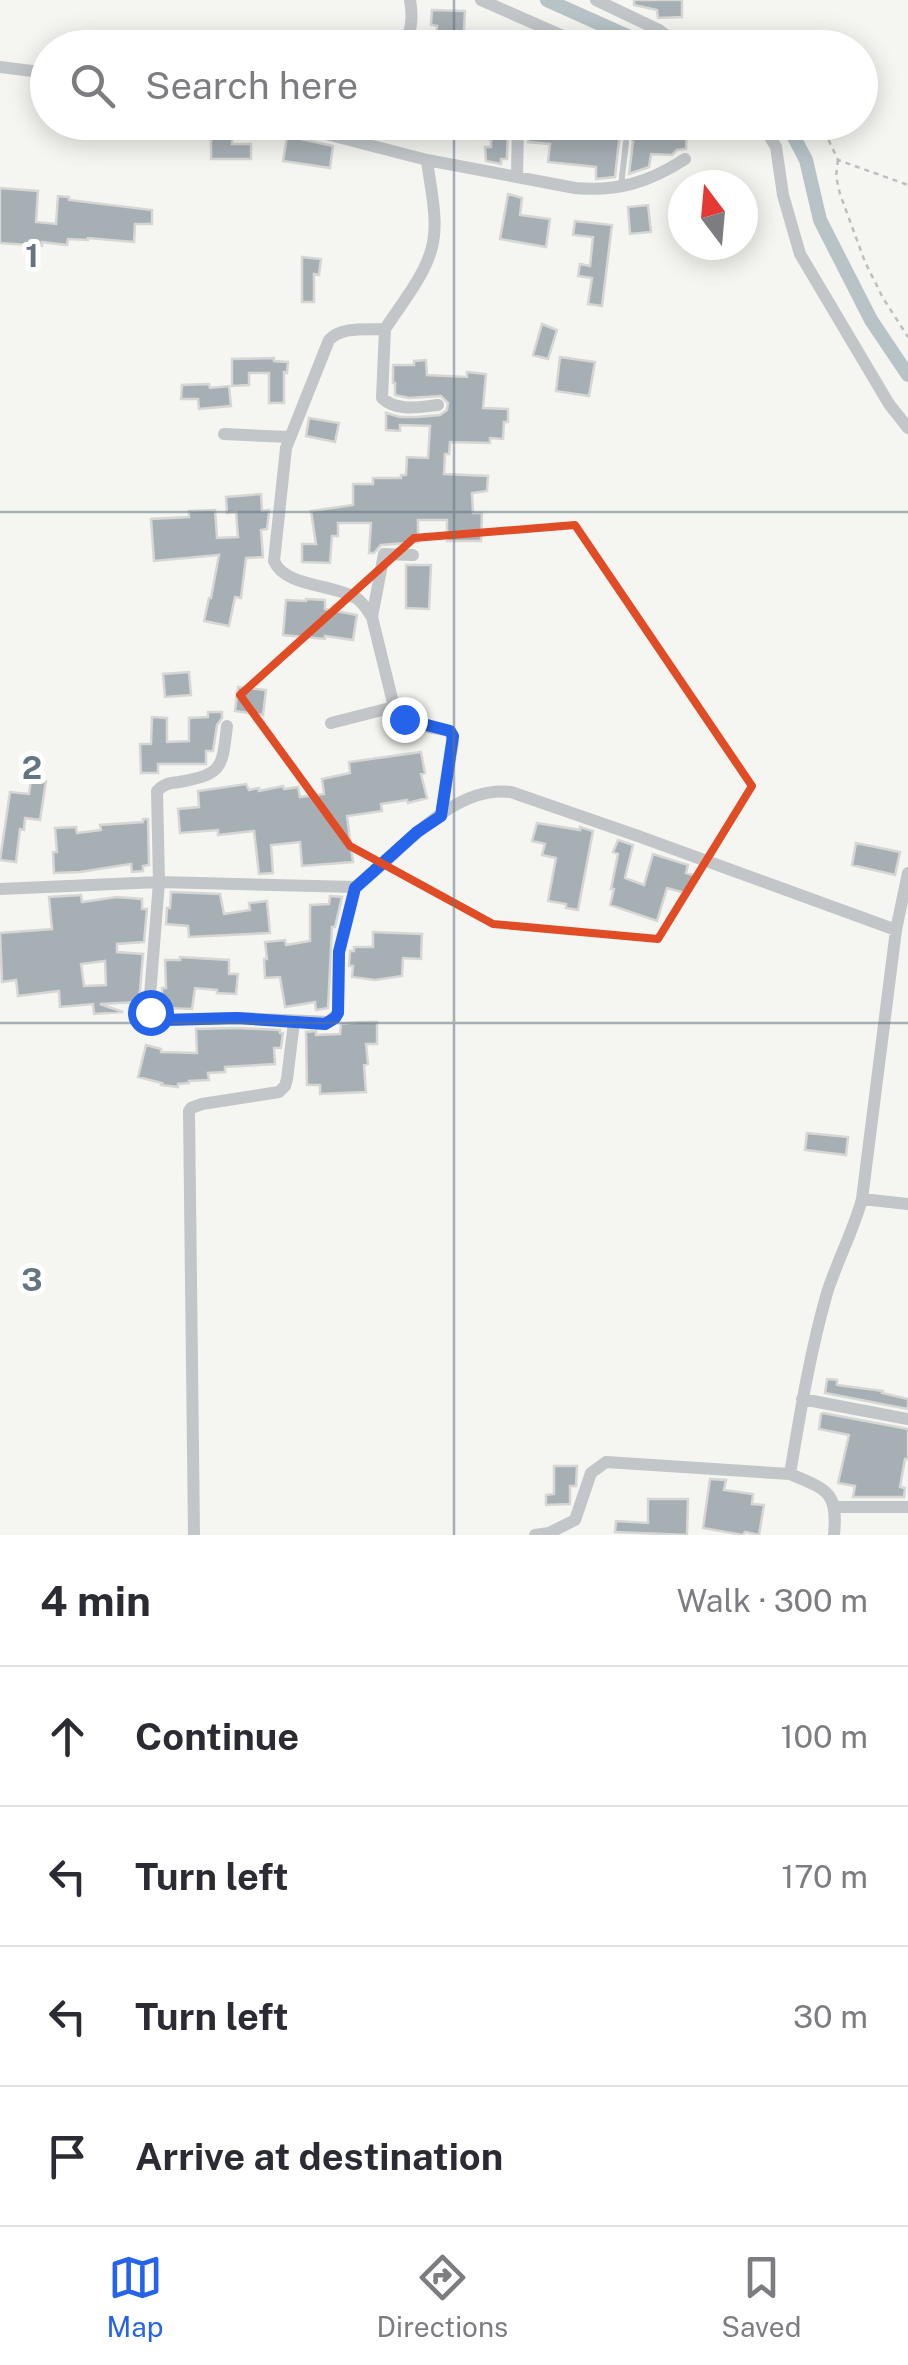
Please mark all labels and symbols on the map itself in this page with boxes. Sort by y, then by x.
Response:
north arrow [668,170,758,260]
text: 1 [25,237,39,274]
route end [382,697,428,743]
text: 2 [22,749,42,786]
route start [128,990,174,1036]
text: 3 [21,1261,43,1298]

